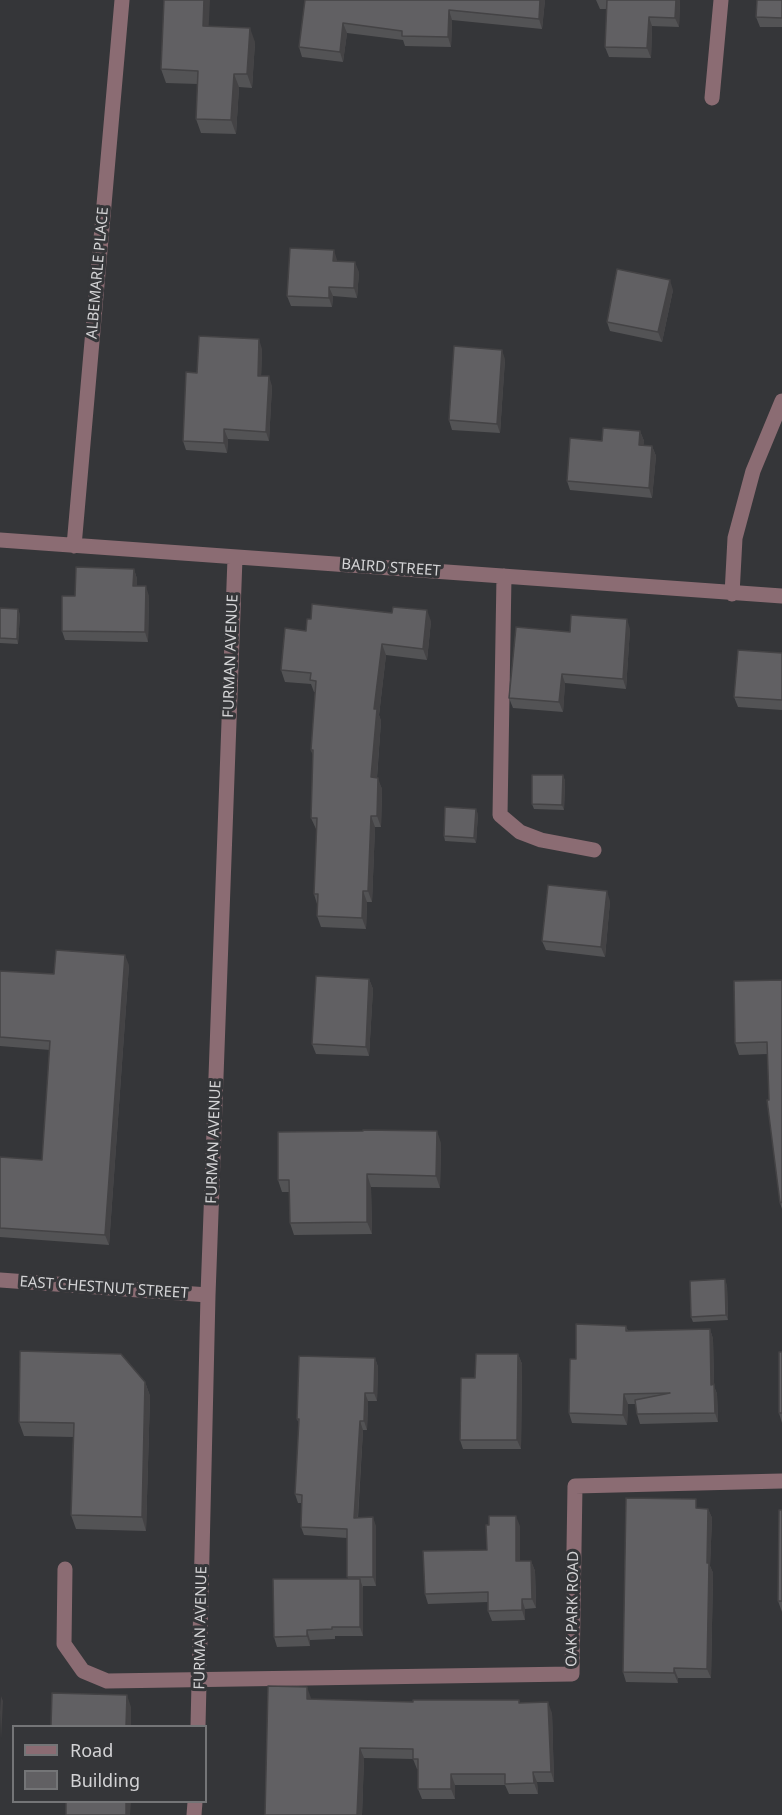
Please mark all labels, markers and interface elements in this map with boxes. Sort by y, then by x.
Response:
street label: ALBEMARLE PLACE [83,206,113,340]
street label: BAIRD STREET [341,556,441,580]
street label: FURMAN AVENUE [220,594,242,718]
street label: FURMAN AVENUE [203,1080,225,1204]
street label: EAST CHESTNUT STREET [19,1273,189,1303]
street label: OAK PARK ROAD [563,1551,583,1667]
street label: FURMAN AVENUE [191,1566,211,1690]
legend [12,1725,207,1803]
text: Road [70,1738,113,1762]
text: Building [70,1768,140,1792]

